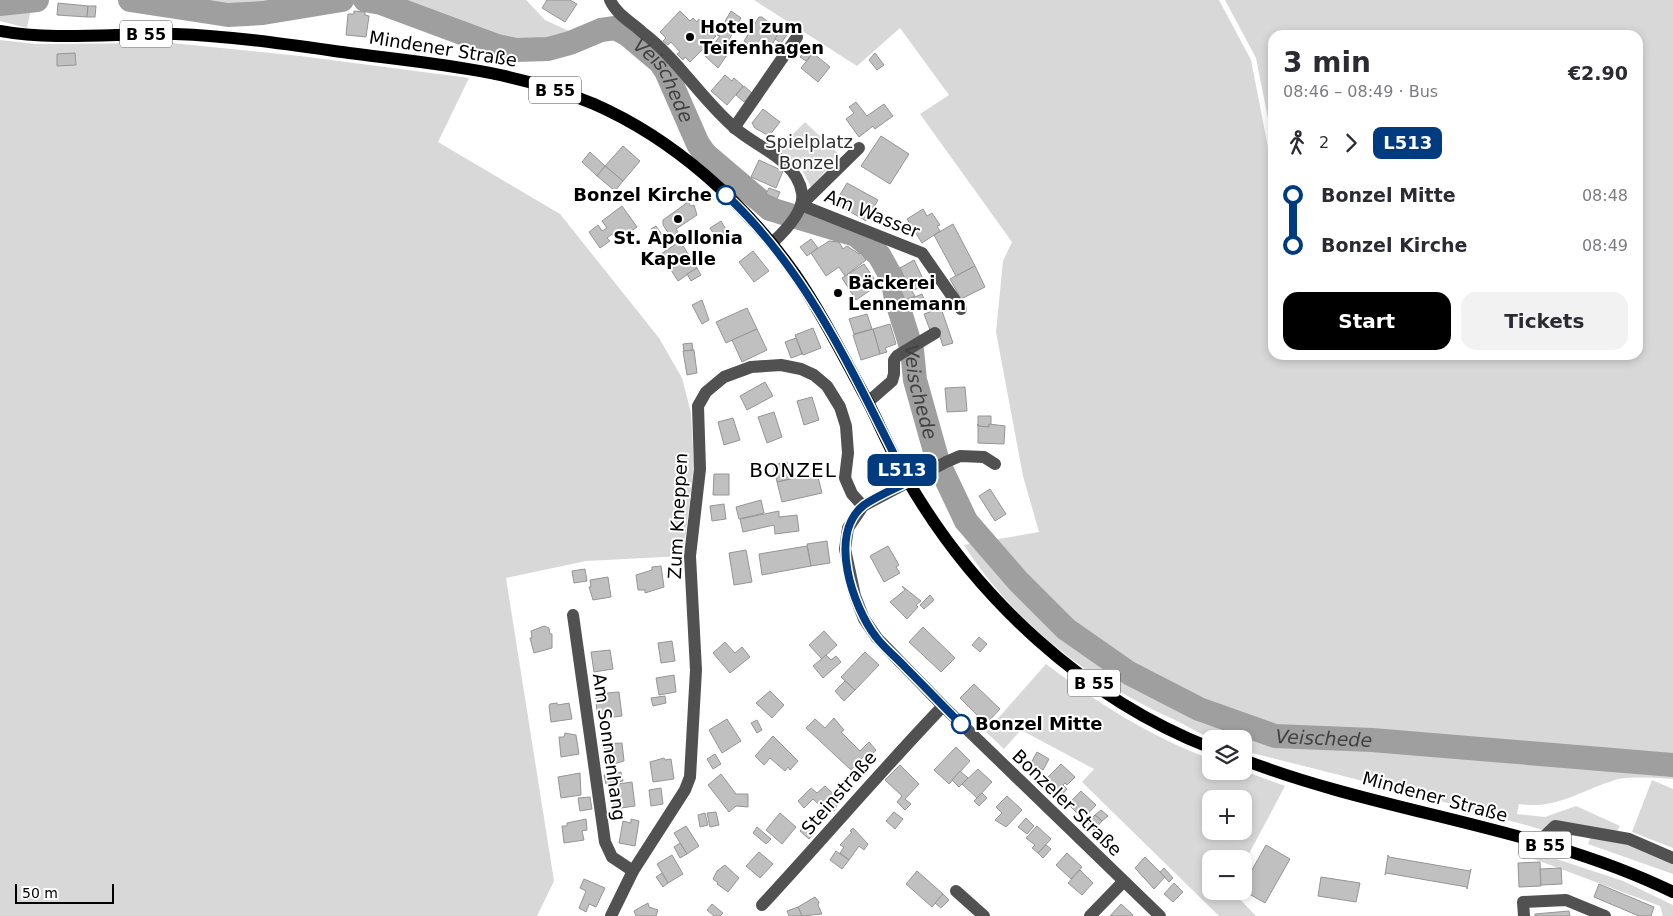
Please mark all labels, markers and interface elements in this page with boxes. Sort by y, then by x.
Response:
place label: Hotel zum Teifenhagen [700,16,824,58]
road number: B 55 [120,20,172,48]
street label: Mindener Straße [368,26,518,71]
marker: Hotel zum Teifenhagen [684,31,696,43]
water label: Veischede [629,34,698,126]
text: 3 min [1283,46,1371,79]
text: €2.90 [1568,62,1628,84]
road number: B 55 [529,76,581,104]
text: 08:46 – 08:49 · Bus [1283,82,1438,101]
icon: walk [1283,129,1311,157]
icon: forward [1337,129,1365,157]
park label: Spielplatz Bonzel [765,131,853,173]
text: L513 [1383,132,1432,153]
text: 2 [1319,133,1329,152]
place label: Bonzel Kirche [573,184,712,205]
text: Bonzel Mitte [1321,184,1456,206]
marker: Bonzel Kirche [716,185,736,205]
street label: Am Wasser [822,185,923,242]
text: 08:48 [1582,186,1628,205]
marker: St. Apollonia Kapelle [672,213,684,225]
place label: St. Apollonia Kapelle [613,227,743,269]
text: Bonzel Kirche [1321,234,1467,256]
text: 08:49 [1582,236,1628,255]
place label: Bäckerei Lennemann [848,272,966,314]
marker: Bäckerei Lennemann [832,287,844,299]
button: Start [1283,292,1451,350]
button: Tickets [1461,292,1628,350]
water label: Veischede [901,343,942,442]
street label: Zum Kneppen [664,452,691,580]
line badge: L513 [867,454,937,486]
district label: BONZEL [749,458,837,482]
text: L513 [877,459,927,480]
road number: B 55 [1068,670,1120,696]
street label: Am Sonnenhang [589,672,630,822]
place label: Bonzel Mitte [975,713,1103,734]
marker: Bonzel Mitte [951,714,971,734]
water label: Veischede [1275,725,1373,751]
map controls [1202,730,1252,900]
button: layers [1202,730,1252,780]
street label: Bonzeler Straße [1008,745,1126,860]
street label: Steinstraße [797,747,880,839]
street label: Mindener Straße [1360,767,1510,826]
button: + [1202,790,1252,840]
road number: B 55 [1519,832,1571,858]
button: − [1202,850,1252,900]
scale bar [15,881,114,904]
text: 50 m [22,885,58,901]

